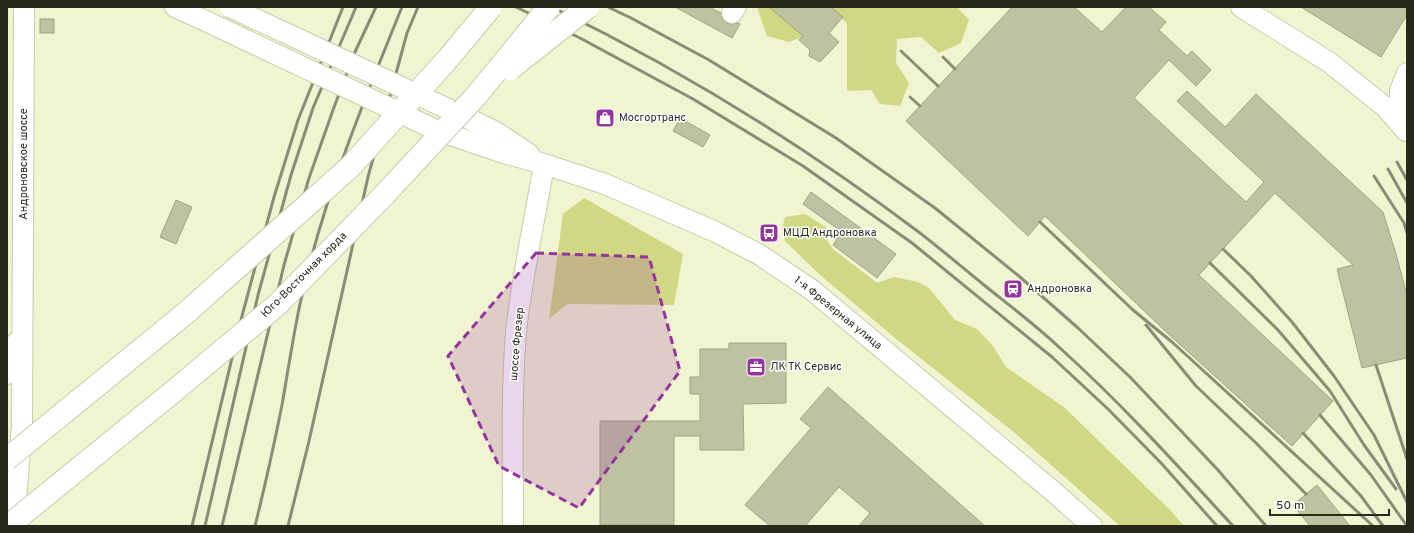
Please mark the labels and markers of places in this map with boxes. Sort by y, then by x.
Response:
shop icon: Мосгортранс [594,107,616,129]
place label: Мосгортранс [619,111,686,125]
bus stop icon: МЦД Андроновка [758,222,780,244]
place label: МЦД Андроновка [783,226,877,240]
station icon: Андроновка [1002,278,1024,300]
place label: Андроновка [1027,282,1092,296]
office icon: ЛК ТК Сервис [745,356,767,378]
place label: ЛК ТК Сервис [770,360,842,374]

